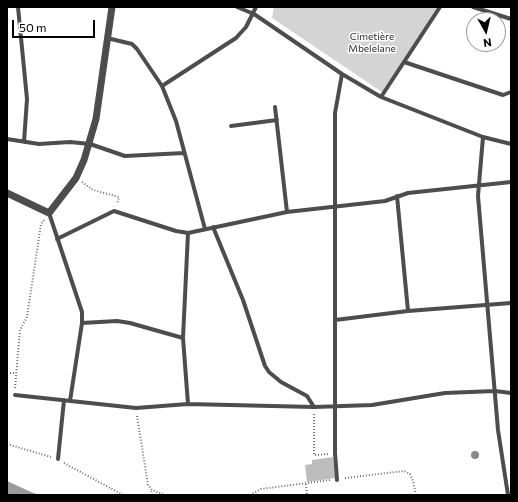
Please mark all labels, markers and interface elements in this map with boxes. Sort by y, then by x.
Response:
scale bar [14,12,97,38]
north arrow [466,12,506,52]
text: 50 m [19,20,47,34]
park label: Cimetière Mbelelane [348,31,396,54]
text: N [483,36,493,50]

